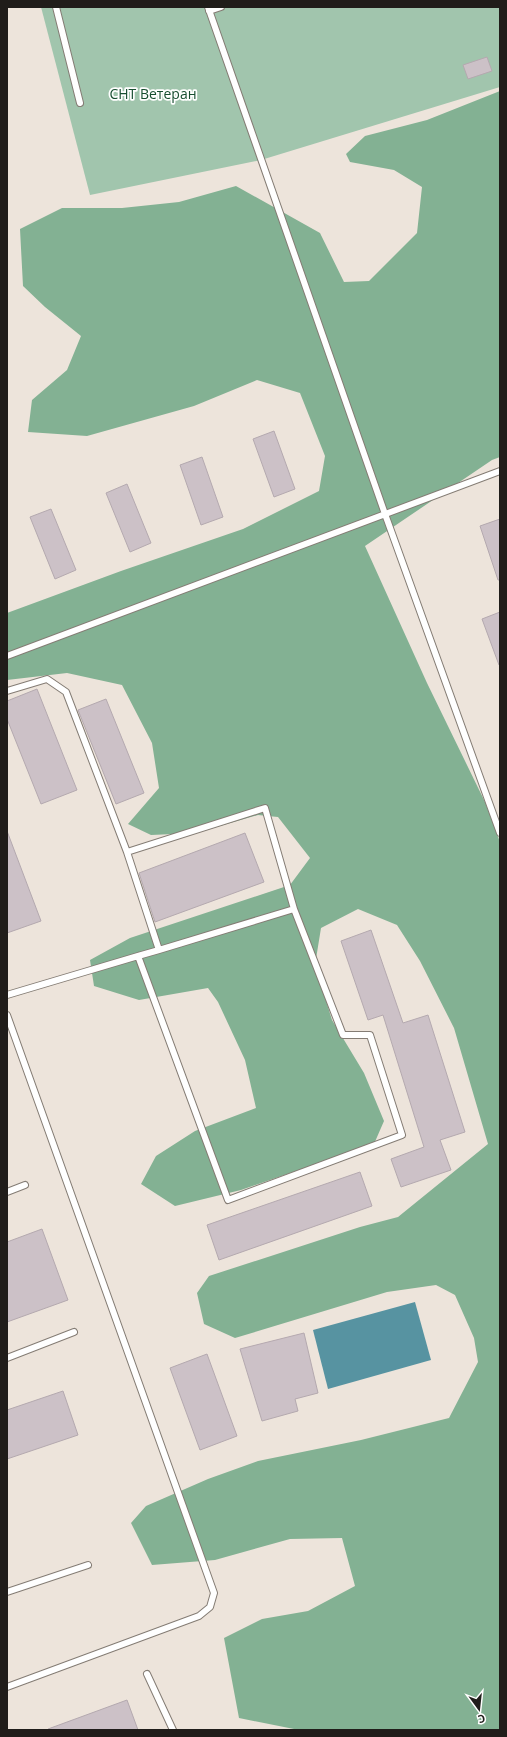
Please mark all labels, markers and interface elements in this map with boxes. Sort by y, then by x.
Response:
park label: СНТ Ветеран [109,84,197,103]
north arrow [459,1689,499,1729]
text: С [476,1711,487,1727]

